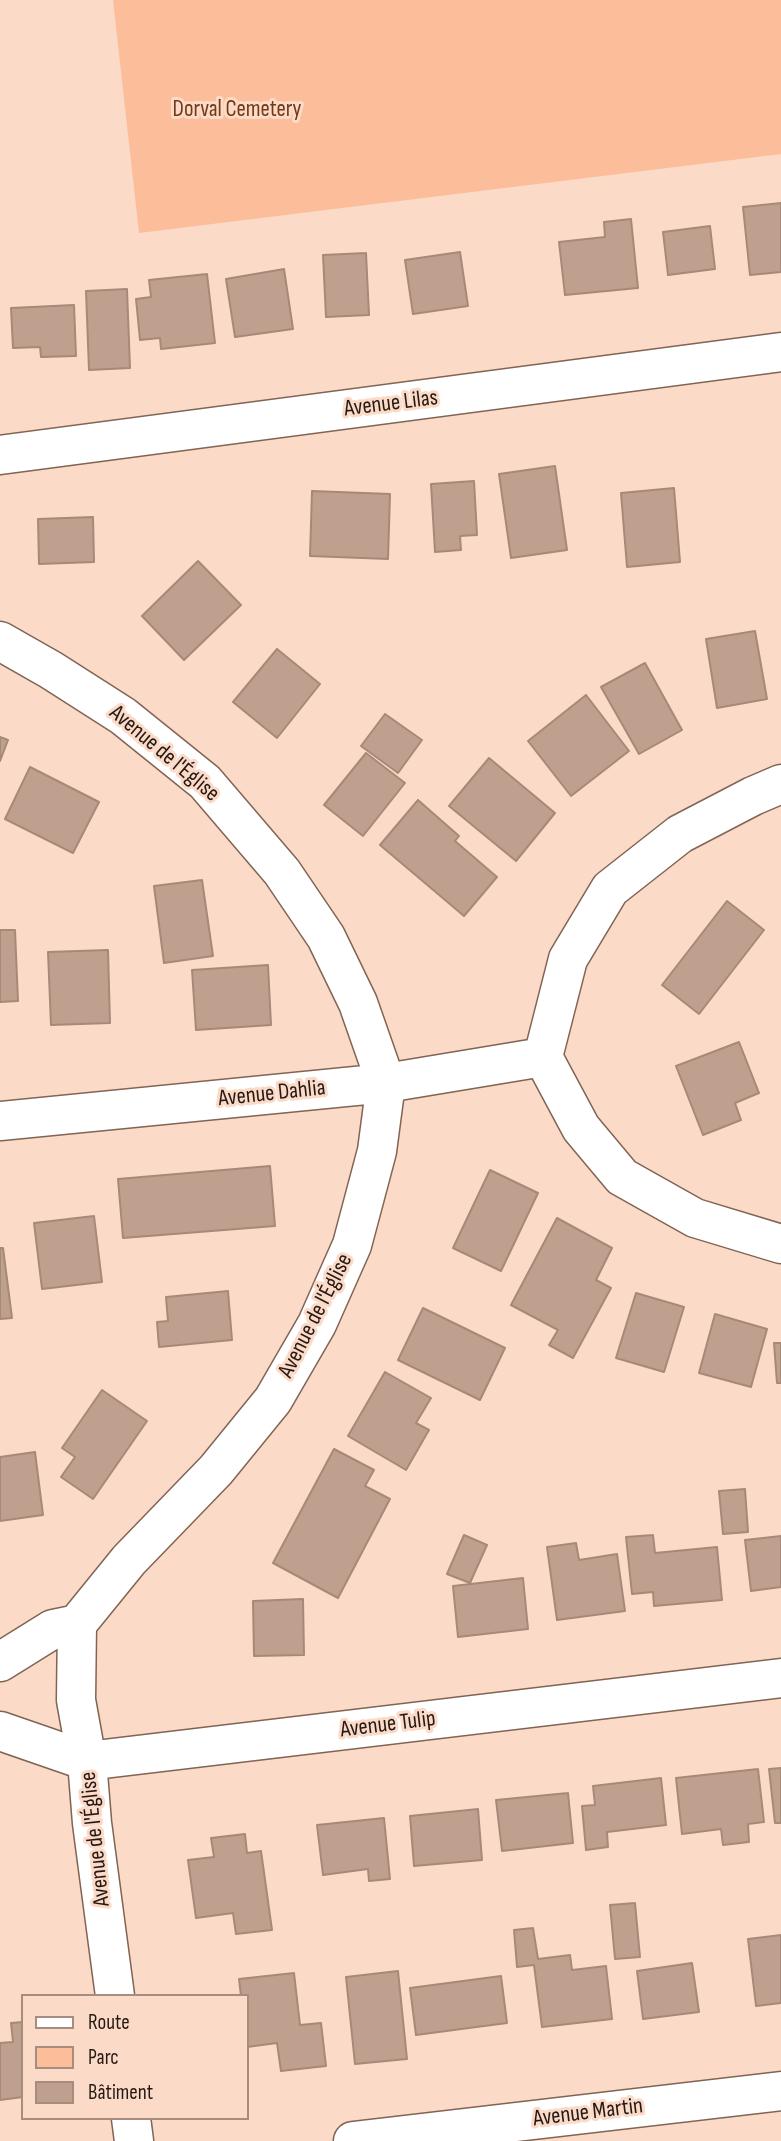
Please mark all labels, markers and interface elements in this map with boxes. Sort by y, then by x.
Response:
park label: Dorval Cemetery [173,96,301,124]
street label: Avenue Lilas [343,385,439,423]
street label: Avenue de l'Église [103,700,225,808]
street label: Avenue Dahlia [217,1075,327,1113]
street label: Avenue de l'Église [273,1249,359,1383]
street label: Avenue Tulip [339,1705,437,1745]
street label: Avenue de l'Église [75,1770,117,1908]
legend [21,1994,248,2120]
text: Route [88,2010,130,2035]
text: Parc [88,2045,119,2070]
text: Bâtiment [88,2080,153,2105]
street label: Avenue Martin [532,2093,644,2133]

